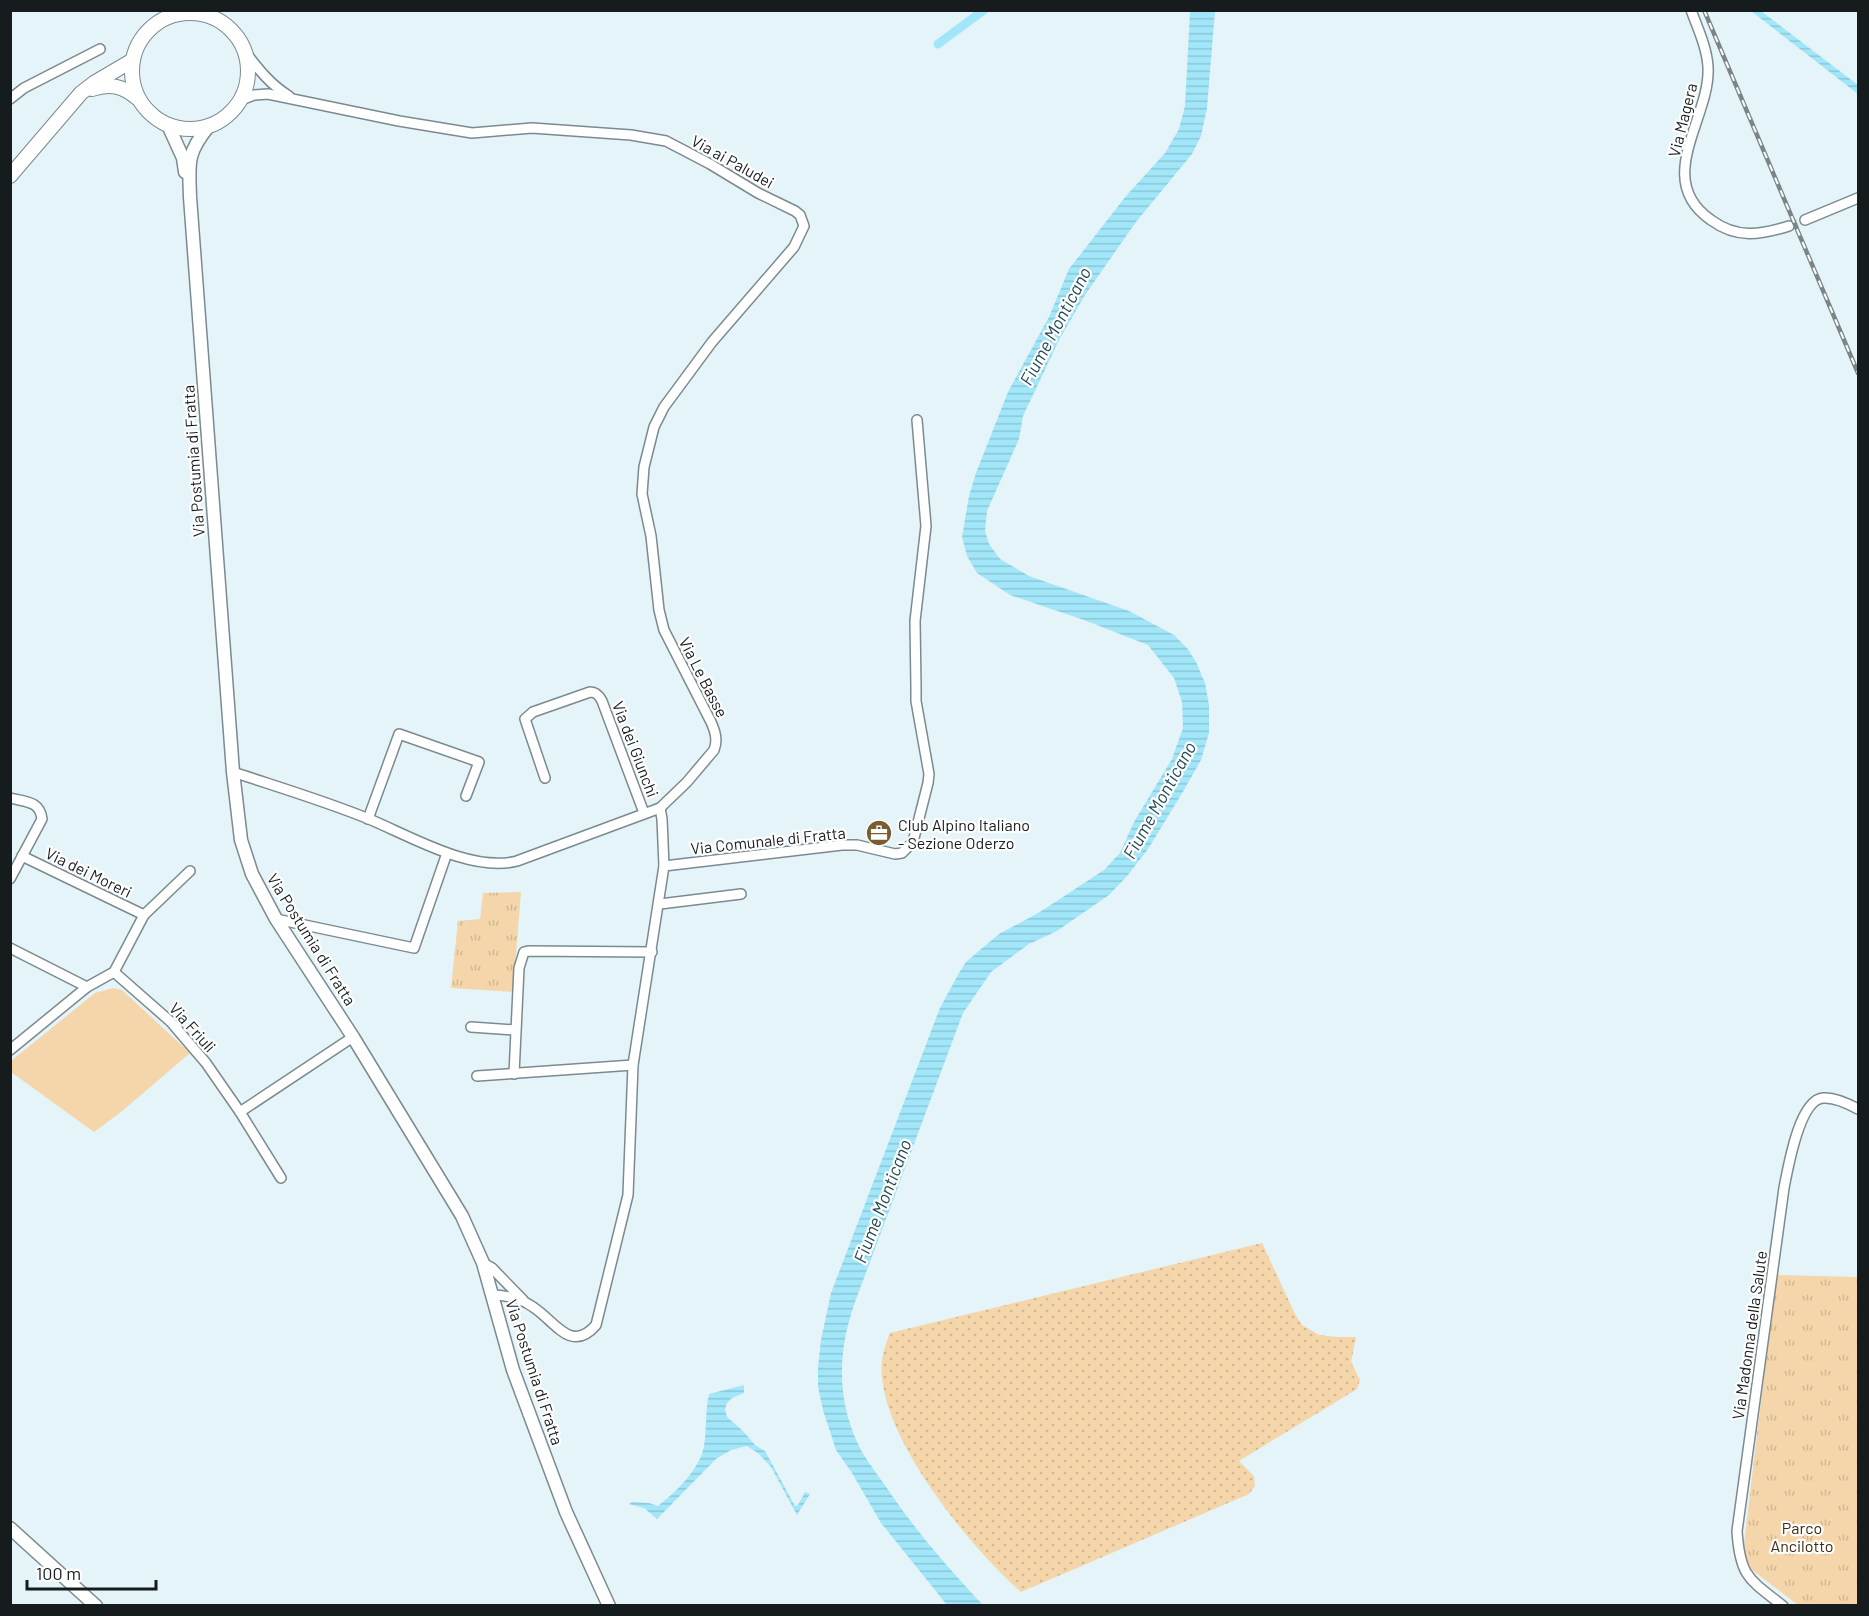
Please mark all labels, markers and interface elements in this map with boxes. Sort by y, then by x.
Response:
street label: Via Magera [1664,81,1700,159]
street label: Via ai Paludei [688,130,778,192]
water label: Fiume Monticano [1015,263,1095,389]
street label: Via Postumia di Fratta [178,384,208,538]
street label: Via Le Basse [676,634,732,720]
street label: Via dei Giunchi [609,698,663,800]
water label: Fiume Monticano [1118,738,1200,862]
place label: Club Alpino Italiano - Sezione Oderzo [898,815,1030,852]
office icon: Club Alpino Italiano - Sezione Oderzo [864,818,894,848]
street label: Via Comunale di Fratta [689,822,847,858]
street label: Via dei Moreri [43,843,135,901]
street label: Via Postumia di Fratta [264,869,360,1009]
street label: Via Friuli [166,998,220,1056]
water label: Fiume Monticano [848,1136,916,1266]
street label: Via Madonna della Salute [1728,1249,1770,1421]
street label: Via Postumia di Fratta [502,1297,568,1447]
park label: Parco Ancilotto [1770,1518,1834,1555]
scale bar [27,1553,156,1591]
text: 100 m [36,1562,81,1584]

